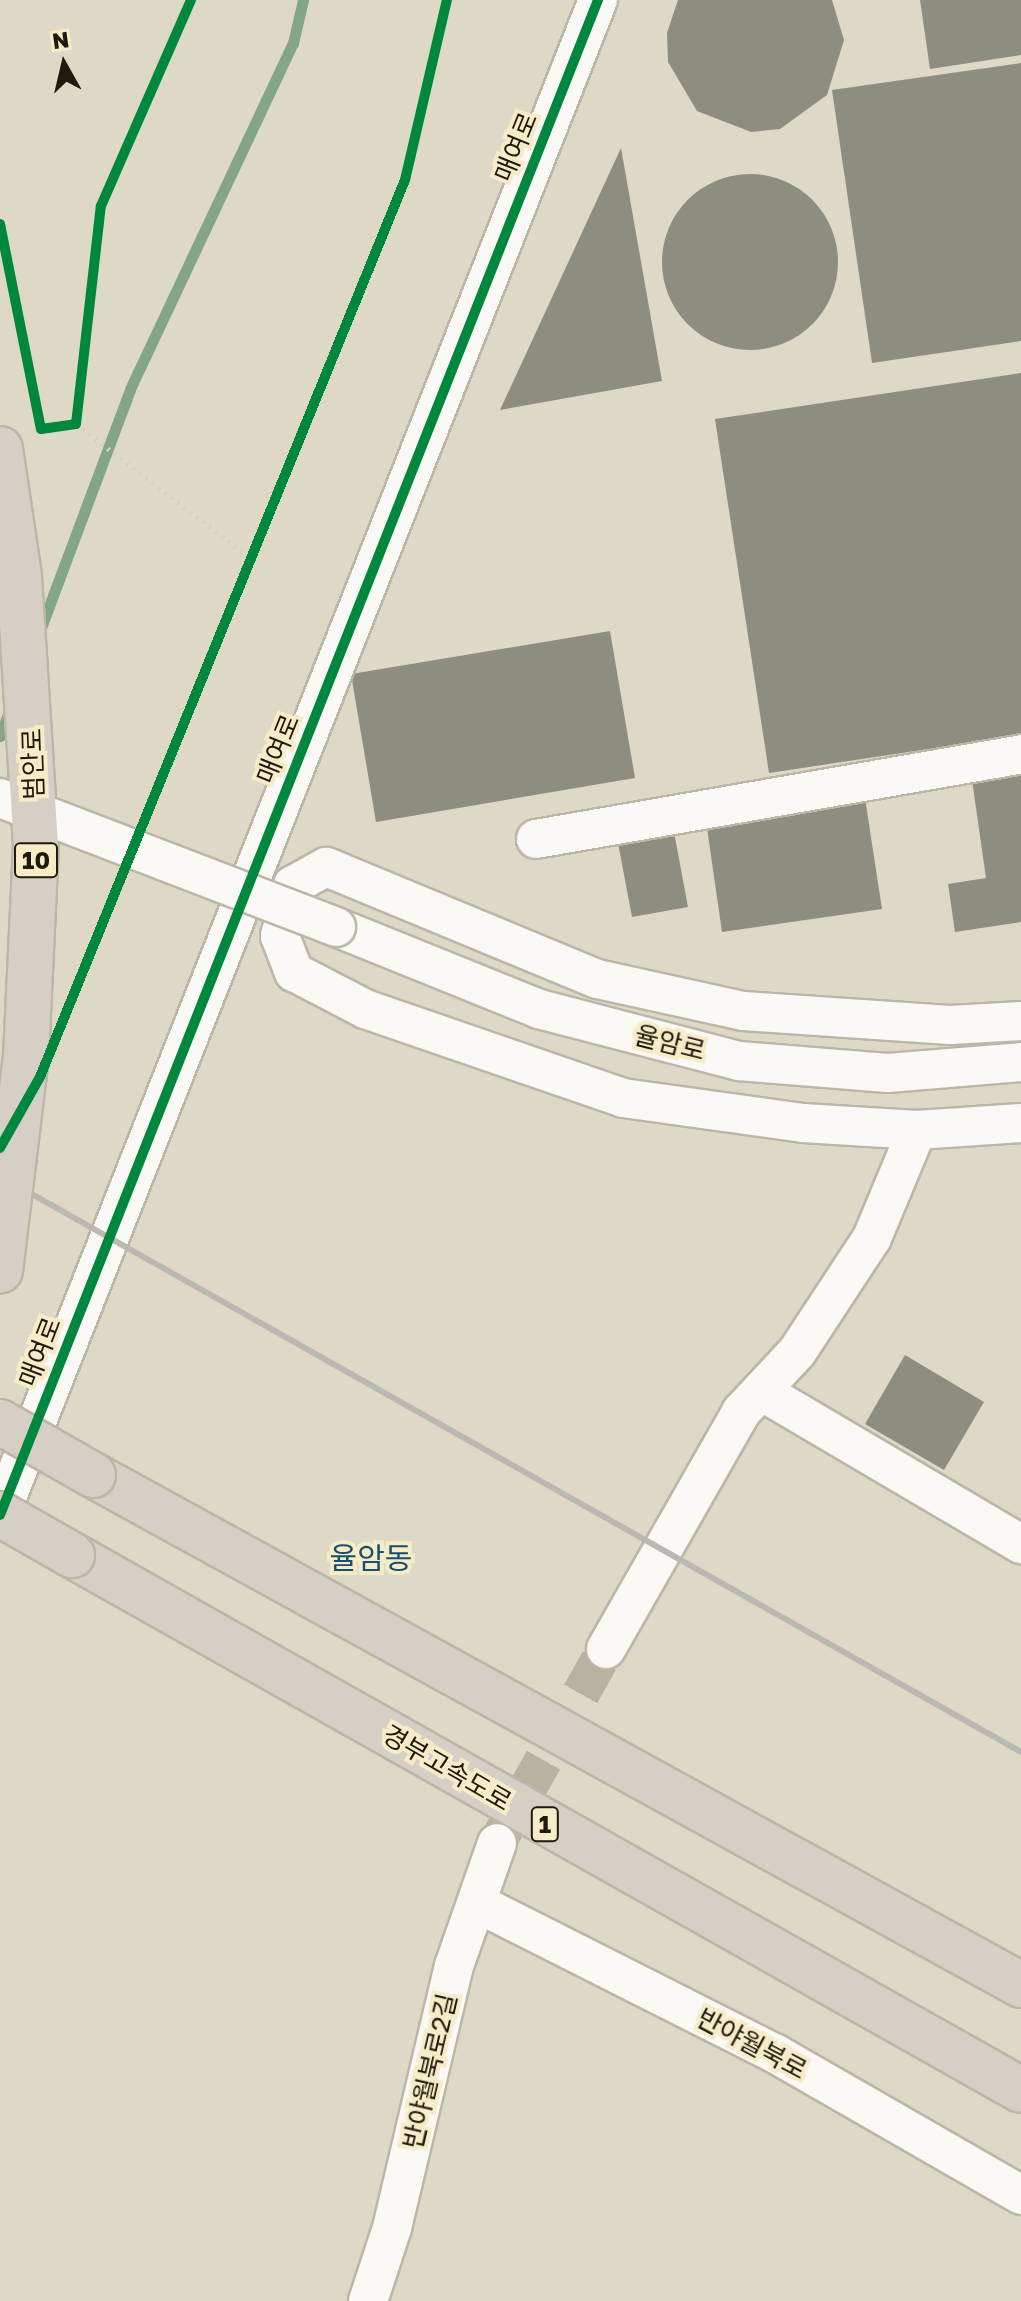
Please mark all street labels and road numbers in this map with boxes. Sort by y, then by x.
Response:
street label: 매여로 [488,108,544,186]
street label: 매여로 [250,710,306,788]
street label: 범안로 [16,728,50,800]
road number: 10 [14,840,58,880]
street label: 율암로 [631,1019,709,1067]
street label: 매여로 [13,1313,67,1391]
street label: 경부고속도로 [377,1719,517,1817]
road number: 1 [529,1804,561,1844]
street label: 반야월북로2길 [397,1990,463,2152]
street label: 반야월북로 [692,2002,812,2086]

